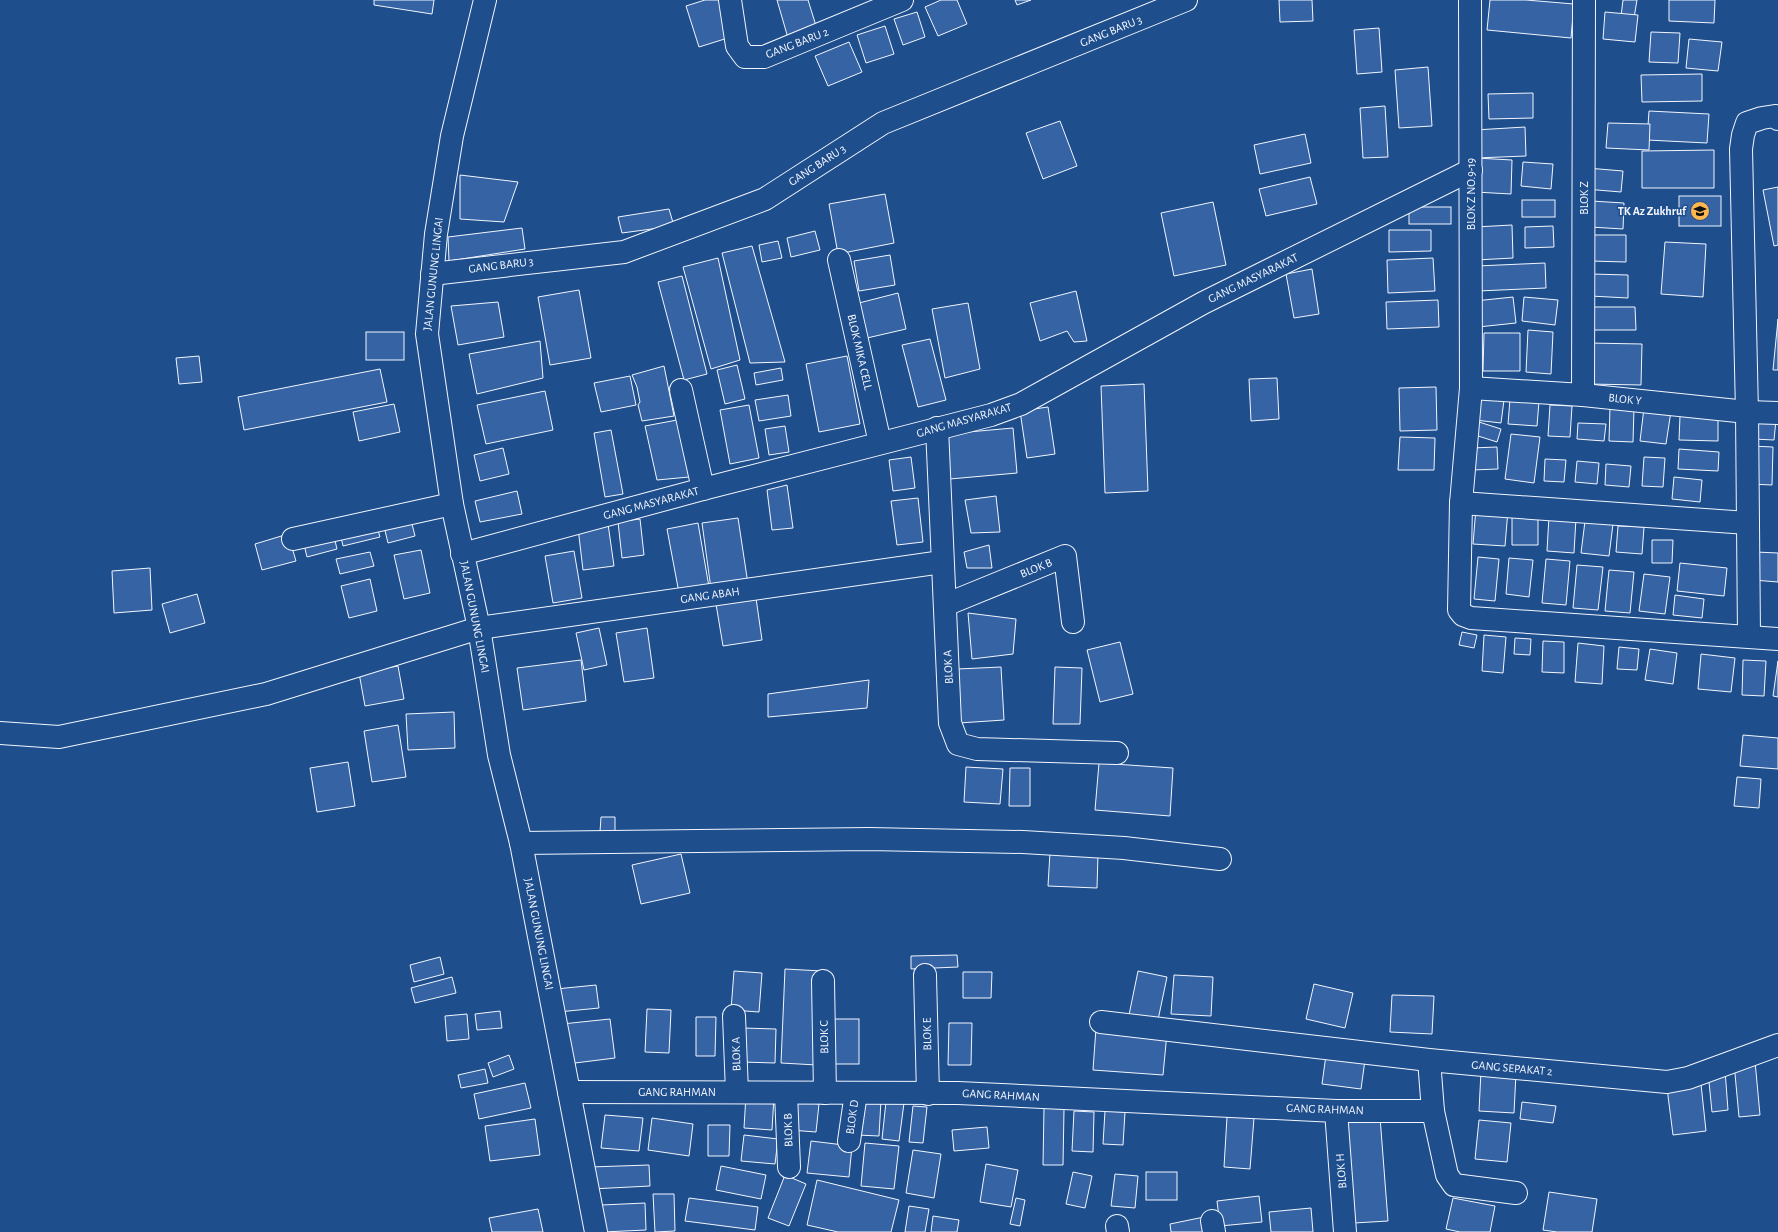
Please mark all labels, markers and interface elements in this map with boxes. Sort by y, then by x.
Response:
street label: GANG BARU 3 [1078,13,1144,49]
street label: GANG BARU 2 [764,25,830,60]
street label: GANG BARU 3 [786,142,848,188]
street label: BLOK Z NO.9-19 [1465,157,1477,230]
street label: BLOK Z [1578,181,1590,215]
school or university icon: TK Az Zukhruf [1689,200,1711,222]
place label: TK Az Zukhruf [1618,205,1687,217]
street label: JALAN GUNUNG LINGAI [421,217,445,331]
street label: GANG MASYARAKAT [1206,251,1300,305]
street label: GANG BARU 3 [468,255,534,275]
street label: BLOK MIKA CELL [845,313,875,391]
street label: BLOK Y [1608,391,1643,407]
street label: GANG MASYARAKAT [915,401,1013,439]
street label: GANG MASYARAKAT [602,484,700,522]
street label: BLOK B [1018,556,1054,580]
street label: JALAN GUNUNG LINGAI [458,560,492,674]
street label: GANG ABAH [680,585,740,605]
street label: BLOK A [941,650,955,684]
street label: JALAN GUNUNG LINGAI [522,877,556,991]
street label: BLOK E [921,1017,933,1051]
street label: BLOK C [818,1020,830,1054]
street label: BLOK A [729,1037,743,1071]
street label: GANG SEPAKAT 2 [1471,1058,1554,1078]
street label: GANG RAHMAN [638,1086,716,1098]
street label: GANG RAHMAN [962,1087,1040,1103]
street label: BLOK D [844,1099,860,1135]
street label: GANG RAHMAN [1286,1102,1364,1116]
street label: BLOK B [781,1113,795,1147]
street label: BLOK H [1333,1153,1349,1189]

